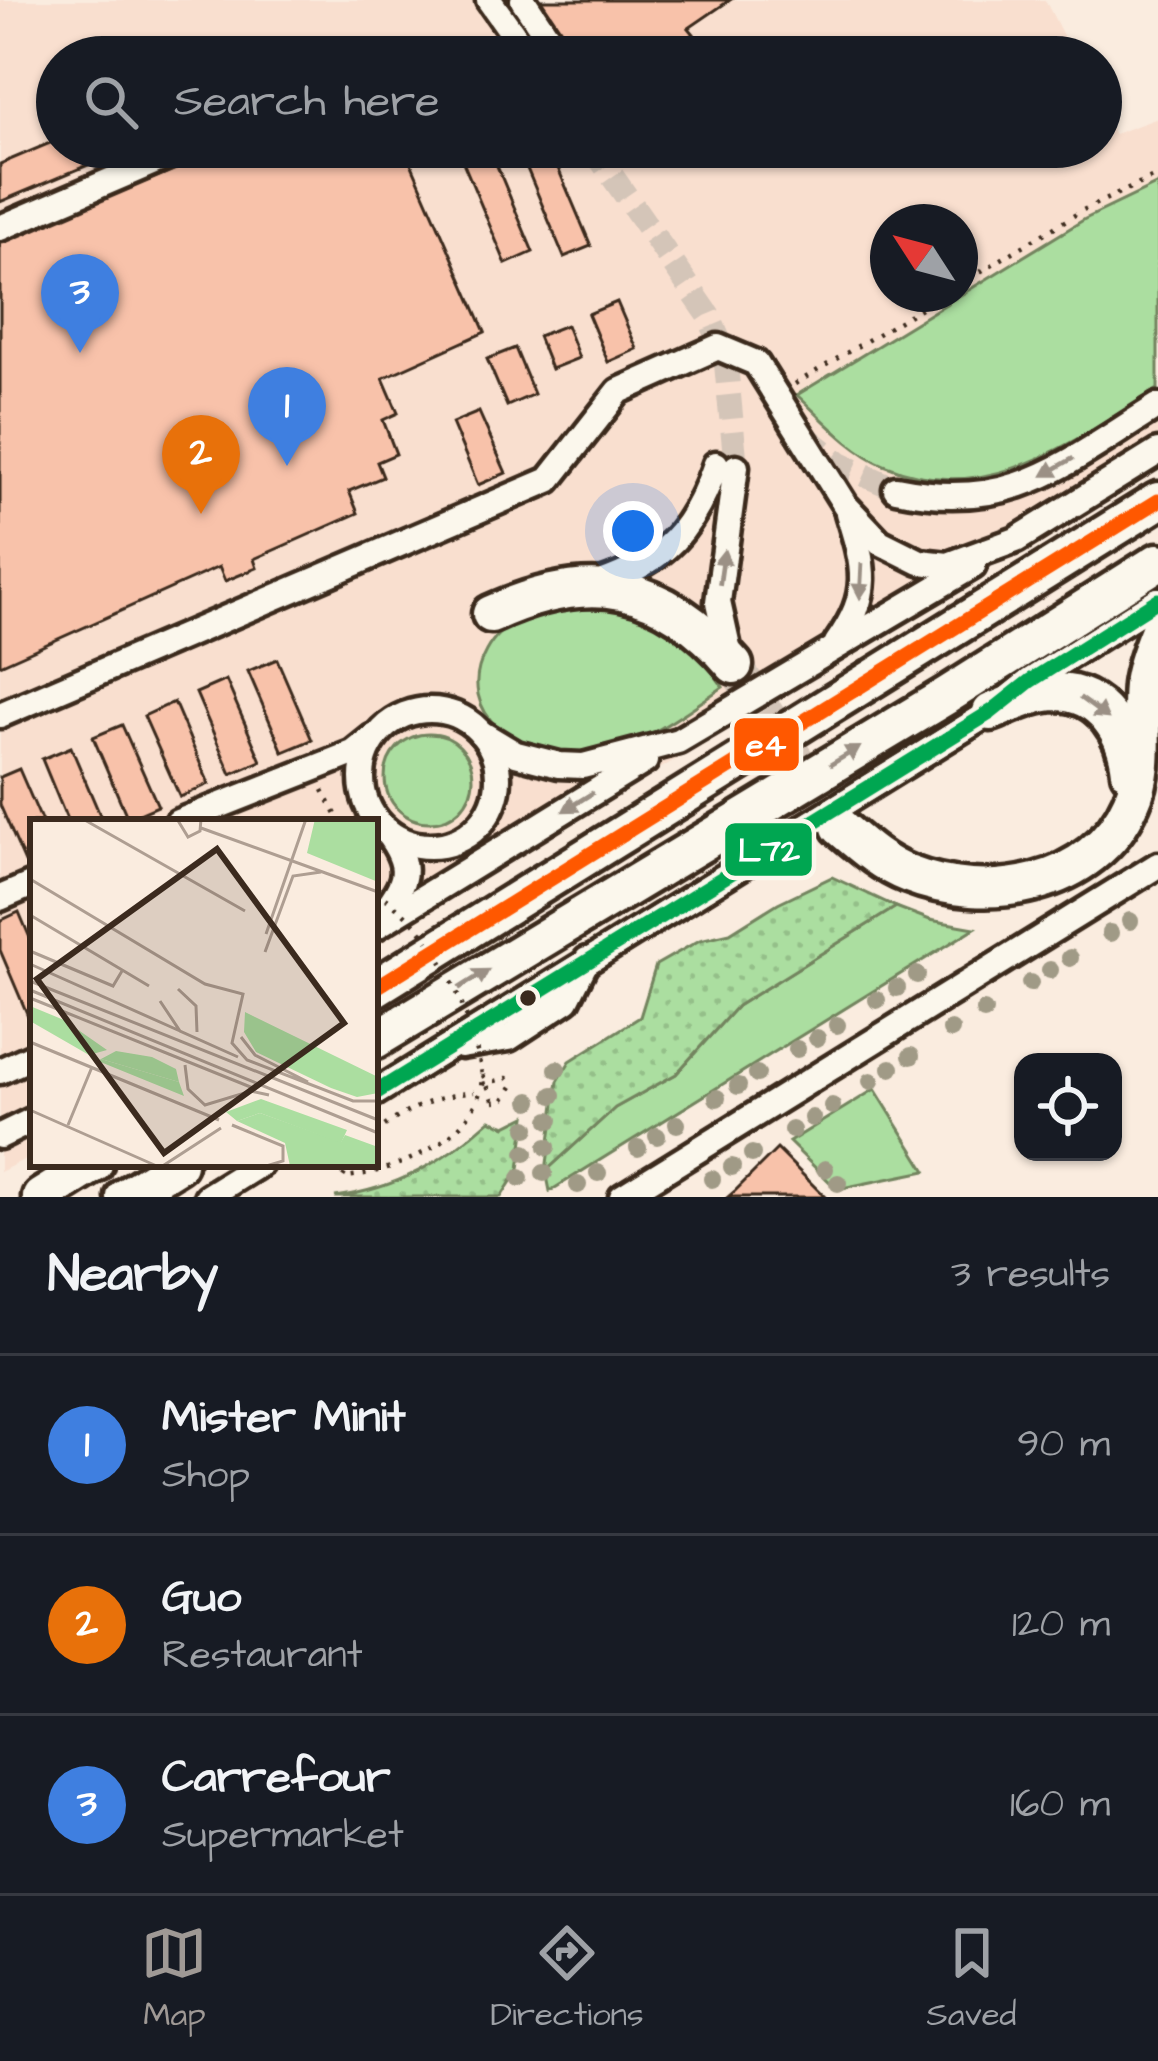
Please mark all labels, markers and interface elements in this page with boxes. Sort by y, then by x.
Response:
search box [36,36,1122,168]
icon: search [78,69,144,135]
text: Search here [174,71,440,133]
north arrow [870,204,978,312]
pin: 3 [41,254,119,353]
pin: 1 [248,367,326,466]
pin: 2 [162,415,240,514]
one-way arrow [1041,456,1075,477]
your location [603,501,663,561]
one-way arrow [713,548,732,585]
one-way arrow [851,563,870,601]
one-way arrow [1079,695,1110,719]
line badge: e4 [732,716,801,773]
text: e4 [746,723,787,769]
one-way arrow [828,747,862,768]
one-way arrow [561,791,595,812]
inset map [30,819,378,1167]
line badge: L72 [723,821,814,878]
text: L72 [738,828,800,874]
one-way arrow [457,969,491,990]
unlabelled marker [517,987,539,1009]
map controls [1014,1053,1122,1161]
button: locate [1014,1053,1122,1161]
text: Nearby [48,1240,218,1311]
text: 3 results [951,1248,1110,1302]
text: Mister Minit [162,1387,406,1449]
text: 1 [85,1418,90,1472]
text: 90 m [1017,1418,1110,1472]
text: Shop [162,1449,250,1503]
text: Guo [162,1567,241,1629]
text: 2 [76,1598,98,1652]
text: 120 m [1012,1598,1110,1652]
text: Restaurant [162,1629,363,1683]
text: Carrefour [162,1747,390,1809]
text: 3 [77,1778,97,1832]
text: 160 m [1010,1778,1110,1832]
text: Supermarket [162,1809,404,1863]
tab: Map [141,1920,207,2038]
tab: Directions [490,1920,644,2038]
tab: Saved [927,1920,1017,2038]

